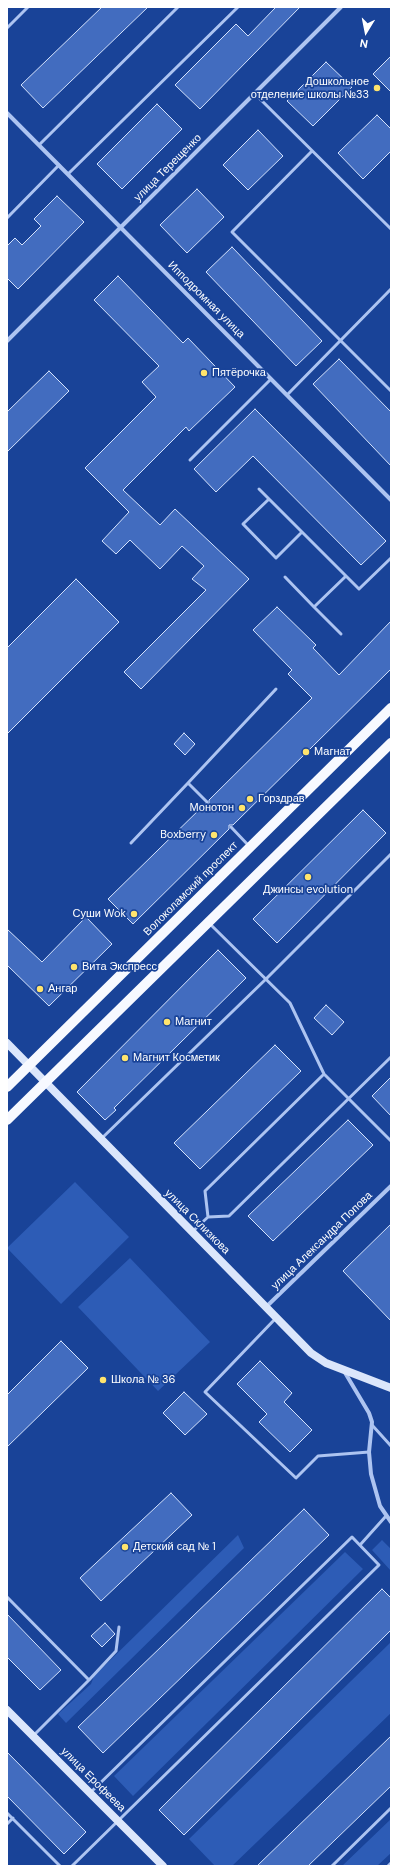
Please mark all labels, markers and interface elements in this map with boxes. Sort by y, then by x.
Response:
north arrow [346,12,386,52]
text: N [359,36,369,51]
place label: Дошкольное отделение школы №33 [251,75,369,101]
marker: Дошкольное отделение школы №33 [372,83,382,93]
street label: улица Терещенко [132,132,204,204]
street label: Ипподромная улица [165,259,247,341]
place label: Пятёрочка [212,366,266,380]
marker: Пятёрочка [199,368,209,378]
place label: Магнат [314,745,350,759]
marker: Магнат [301,747,311,757]
place label: Горздрав [258,792,305,806]
marker: Горздрав [245,794,255,804]
place label: Монотон [190,801,234,815]
marker: Монотон [237,803,247,813]
place label: Boxberry [160,828,206,842]
marker: Boxberry [209,830,219,840]
street label: Волоколамский проспект [141,839,241,939]
marker: Джинсы evolution [303,872,313,882]
place label: Джинсы evolution [263,883,353,897]
place label: Суши Wok [73,907,126,921]
marker: Суши Wok [129,909,139,919]
place label: Вита Экспресс [82,960,157,974]
marker: Вита Экспресс [69,962,79,972]
place label: Ангар [48,982,77,996]
marker: Ангар [35,984,45,994]
place label: Магнит [175,1015,212,1029]
marker: Магнит [162,1017,172,1027]
place label: Магнит Косметик [133,1051,220,1065]
marker: Магнит Косметик [120,1053,130,1063]
street label: улица Склизкова [162,1187,232,1257]
street label: улица Александра Попова [269,1189,375,1293]
place label: Школа № 36 [111,1373,175,1387]
marker: Школа № 36 [98,1375,108,1385]
place label: Детский сад № 1 [133,1540,216,1554]
marker: Детский сад № 1 [120,1542,130,1552]
street label: улица Ерофеева [58,1745,128,1815]

